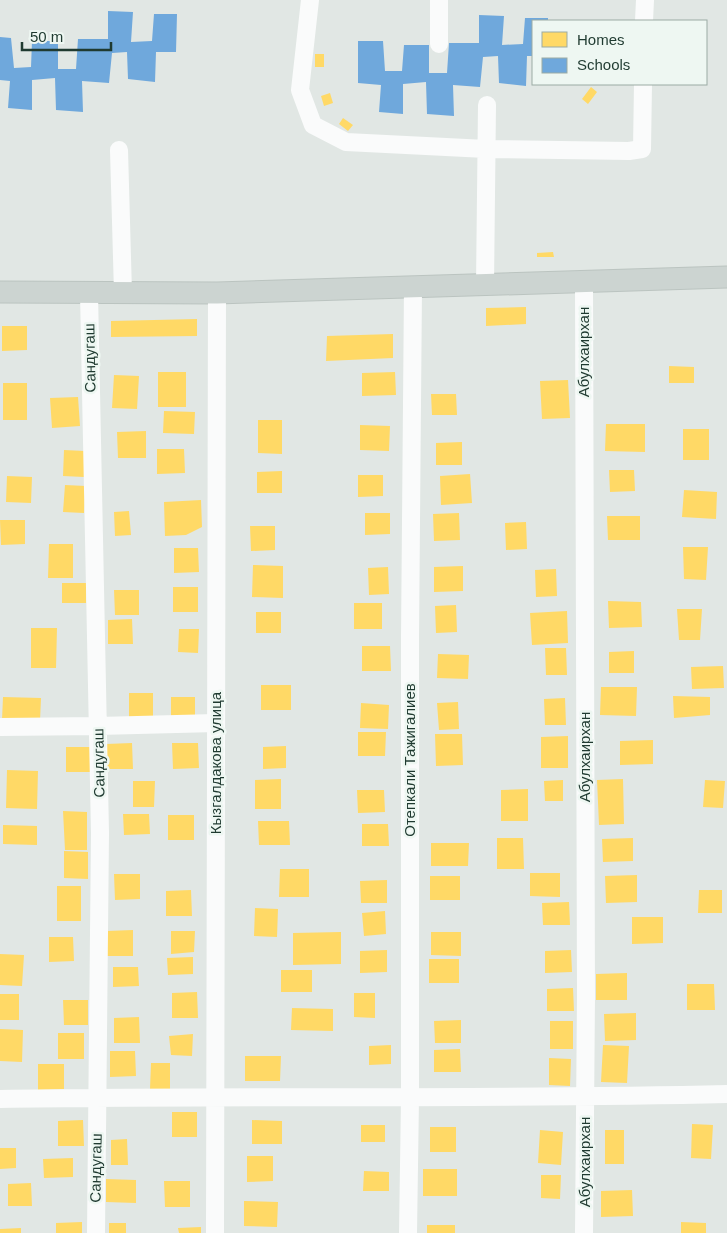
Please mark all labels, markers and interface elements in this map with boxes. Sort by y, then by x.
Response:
scale bar [22,20,111,52]
legend [532,20,707,85]
text: 50 m [30,28,63,45]
text: Homes [577,31,625,48]
text: Schools [577,56,630,73]
street label: Абулхаирхан [575,307,592,397]
street label: Сандугаш [80,323,99,393]
street label: Отепкали Тажигалиев [401,683,418,837]
street label: Кызгалдакова улица [207,691,224,834]
street label: Абулхаирхан [576,712,593,802]
street label: Сандугаш [89,728,108,798]
street label: Абулхаирхан [576,1117,593,1207]
street label: Сандугаш [86,1133,105,1203]

